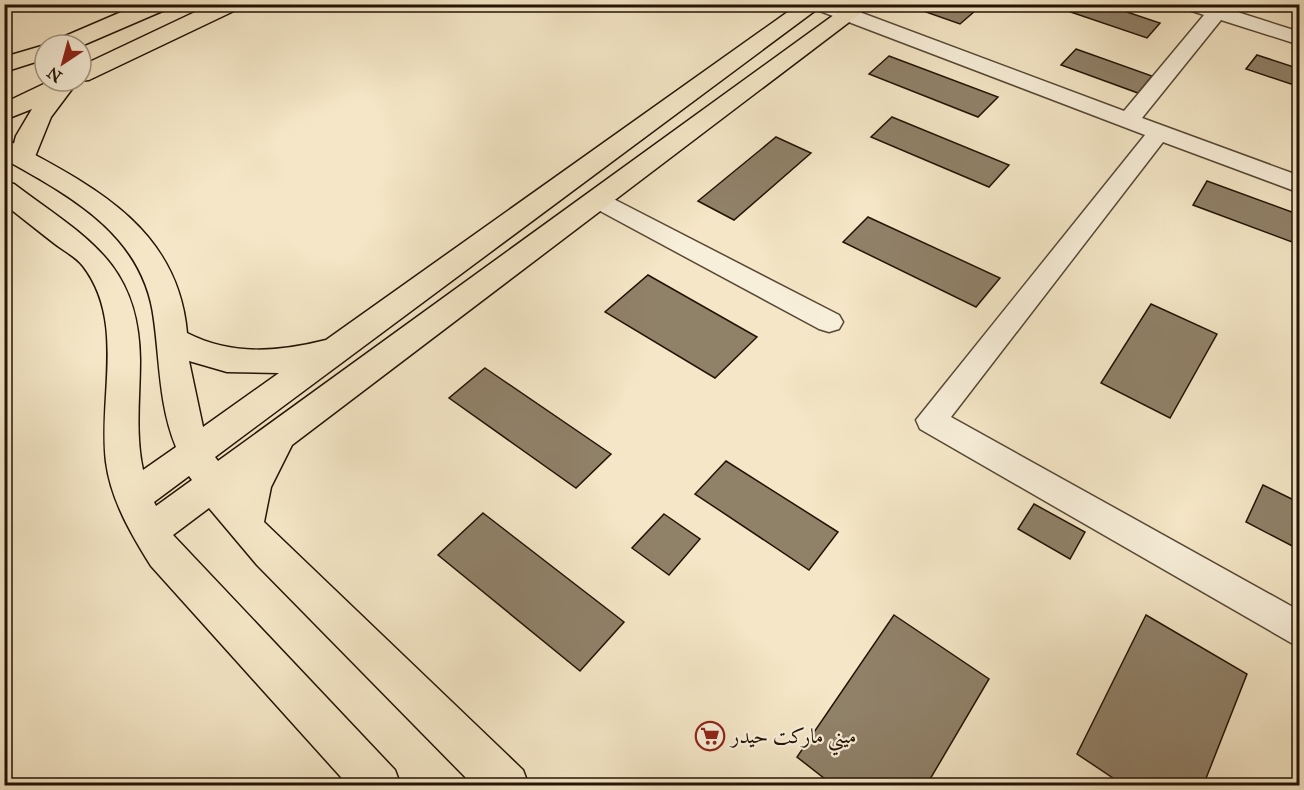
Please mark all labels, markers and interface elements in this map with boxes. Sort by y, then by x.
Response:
north arrow [33,33,93,93]
text: N [43,63,66,86]
supermarket icon: ميني ماركت حيدر [694,720,726,752]
place label: ميني ماركت حيدر [729,723,856,756]

